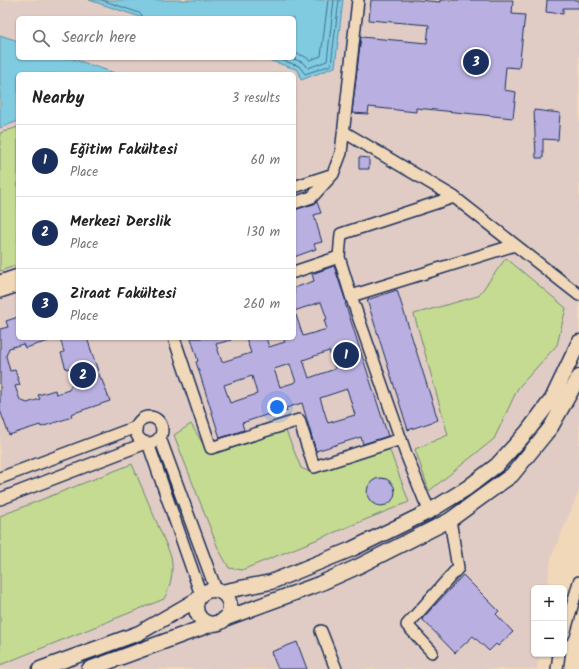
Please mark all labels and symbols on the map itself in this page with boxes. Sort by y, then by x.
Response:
pin: 3 [463,47,489,77]
pin: 1 [333,340,359,370]
pin: 2 [70,360,96,390]
your location [267,397,287,417]

